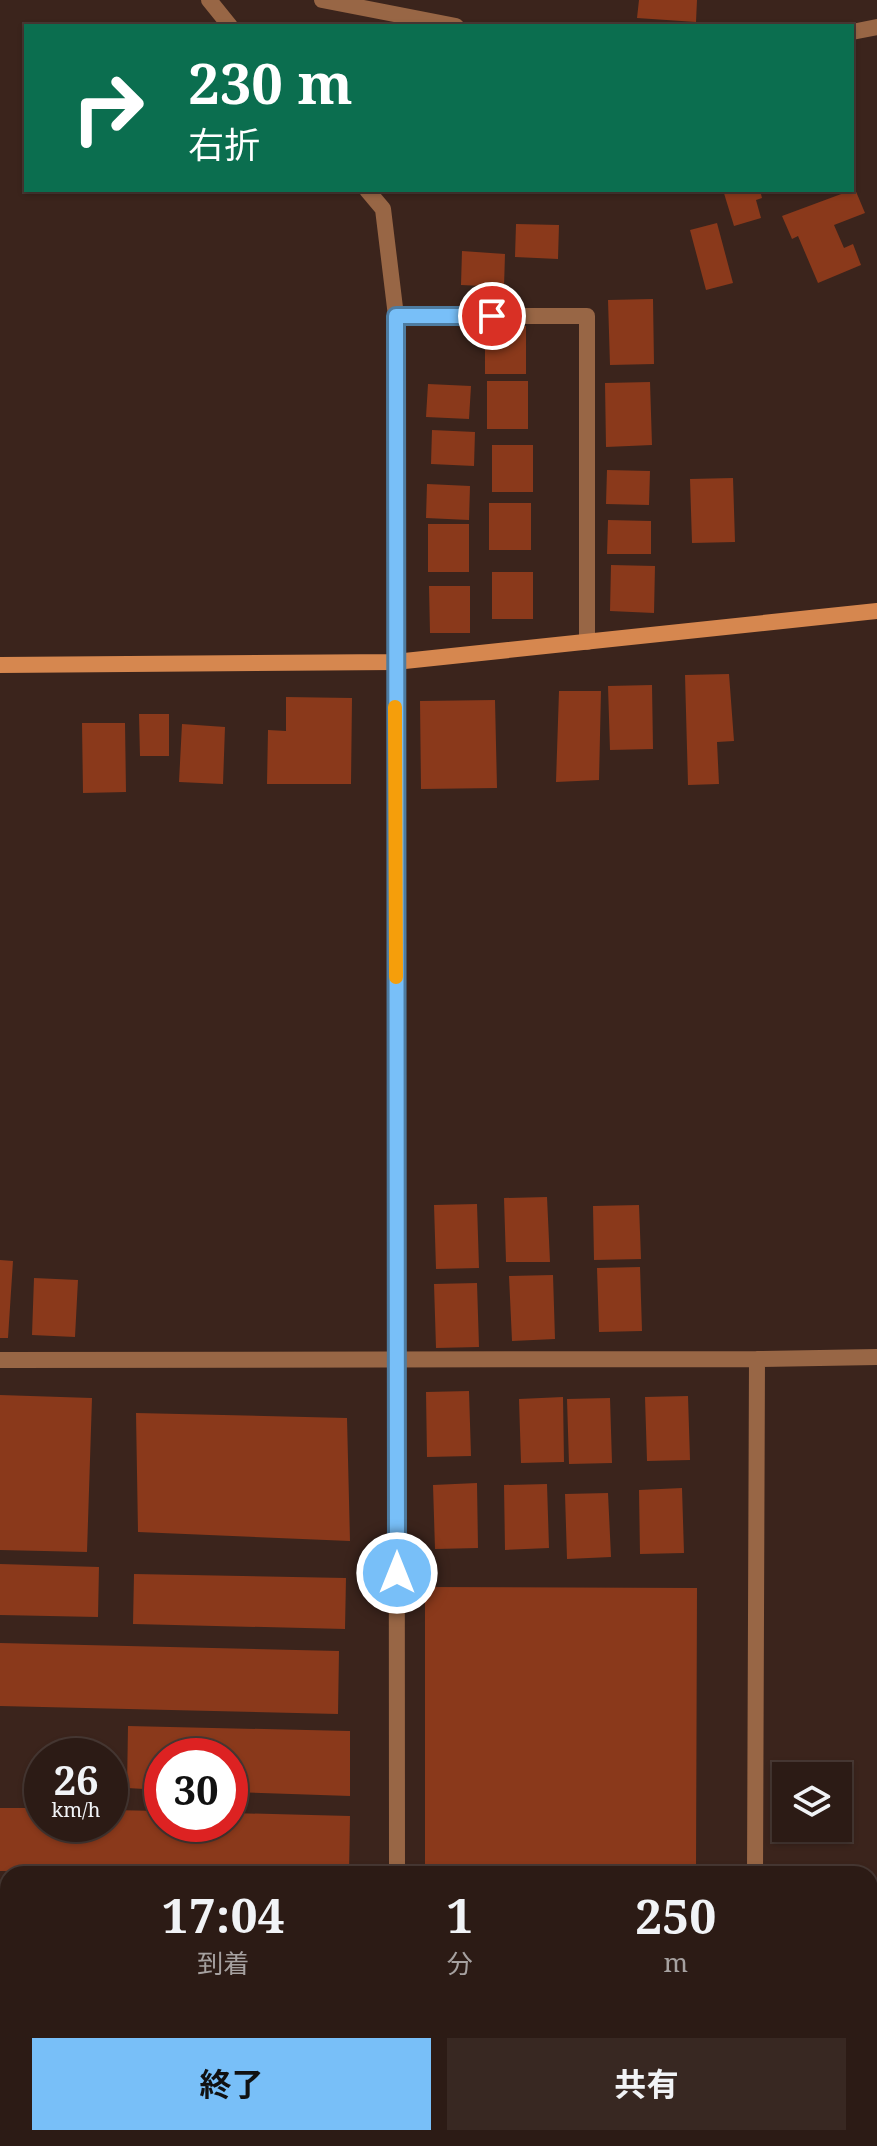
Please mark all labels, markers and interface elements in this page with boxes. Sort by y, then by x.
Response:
text: 230 m [188,44,353,120]
icon: right [56,56,160,160]
text: 右折 [188,120,260,169]
pin [458,282,526,350]
icon: arrive [470,294,514,338]
position arrow [355,1531,439,1615]
speed limit sign: 30 [144,1738,248,1842]
text: 26 [53,1752,99,1807]
map controls [772,1762,852,1842]
button: layers [772,1762,852,1842]
text: km/h [51,1796,101,1823]
text: 17:04 [162,1882,285,1947]
text: 1 [446,1882,473,1947]
text: 250 [635,1883,716,1948]
text: m [663,1944,688,1980]
text: 到着 [197,1945,249,1981]
text: 分 [447,1945,473,1981]
button: 終了 [32,2038,431,2130]
button: 共有 [447,2038,846,2130]

